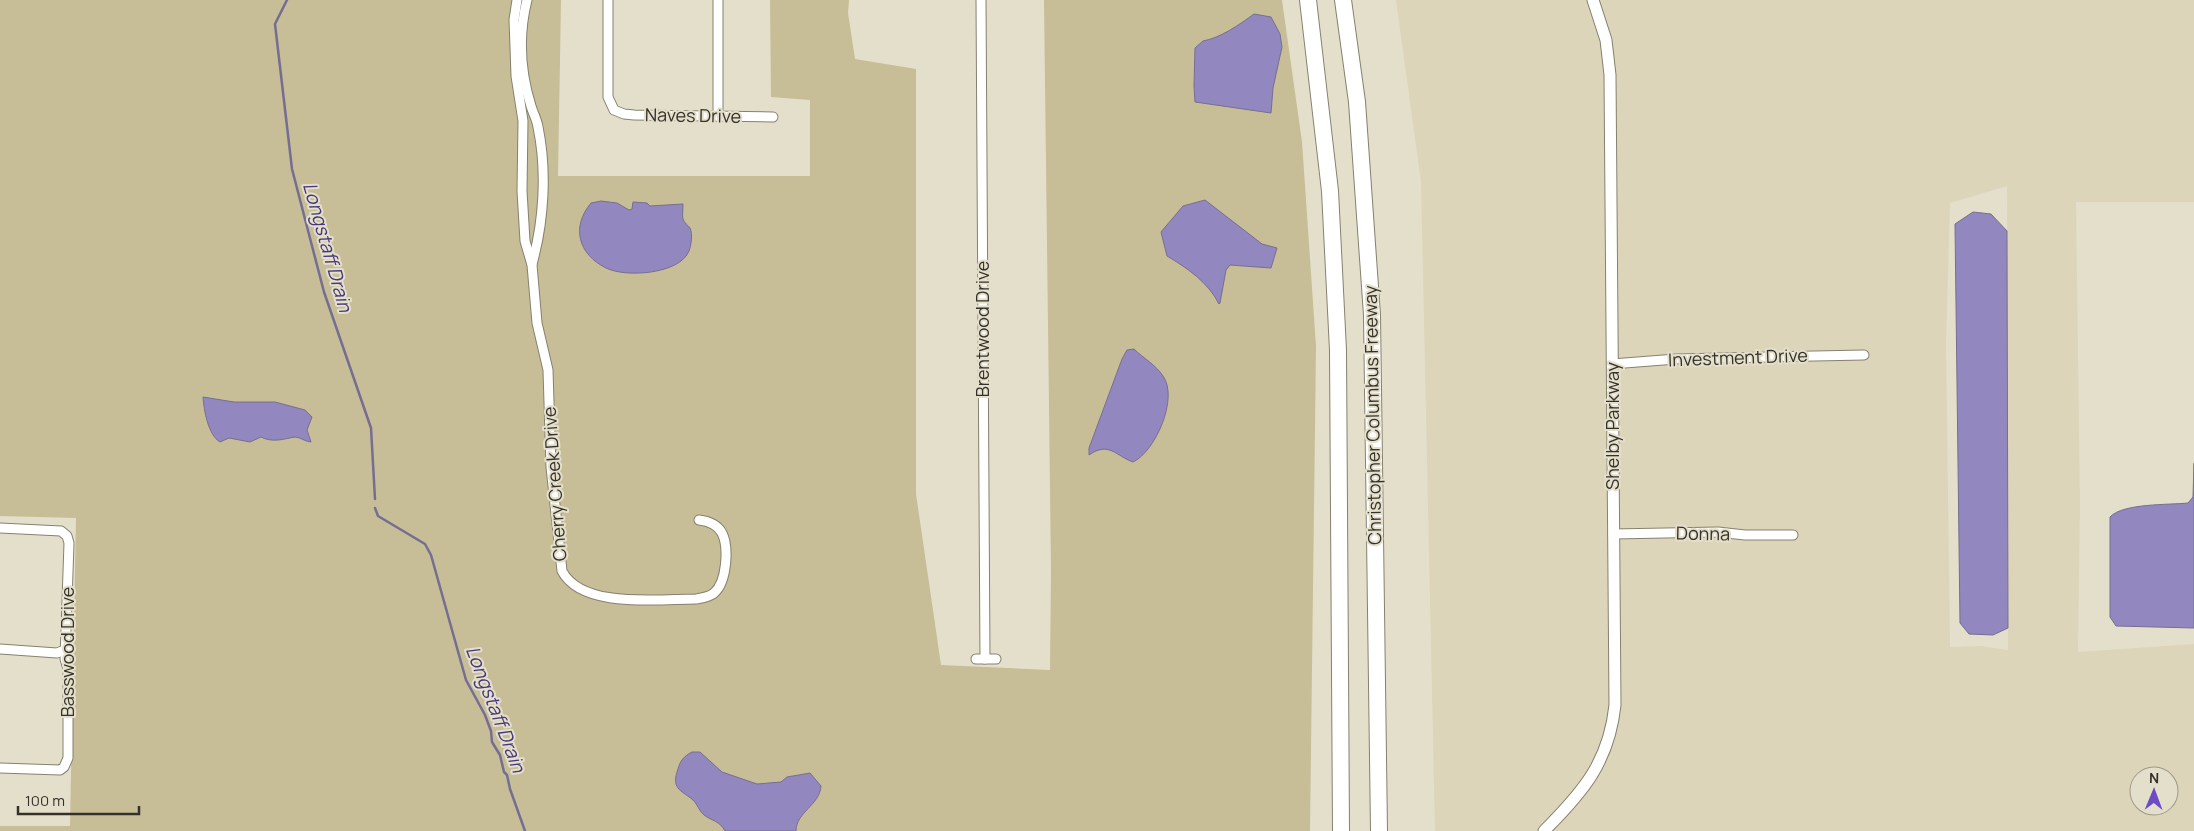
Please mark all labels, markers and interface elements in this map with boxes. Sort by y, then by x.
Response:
street label: Naves Drive [645,102,741,128]
water label: Longstaff Drain [297,179,359,315]
street label: Brentwood Drive [970,261,994,397]
street label: Christopher Columbus Freeway [1358,285,1386,545]
street label: Investment Drive [1668,343,1808,371]
street label: Shelby Parkway [1600,362,1624,490]
street label: Cherry Creek Drive [537,406,571,562]
street label: Donna [1676,521,1730,545]
street label: Basswood Drive [55,587,79,717]
water label: Longstaff Drain [460,642,532,777]
north arrow [2129,766,2179,816]
text: N [2149,768,2159,787]
scale bar [18,784,139,816]
text: 100 m [25,790,65,811]

